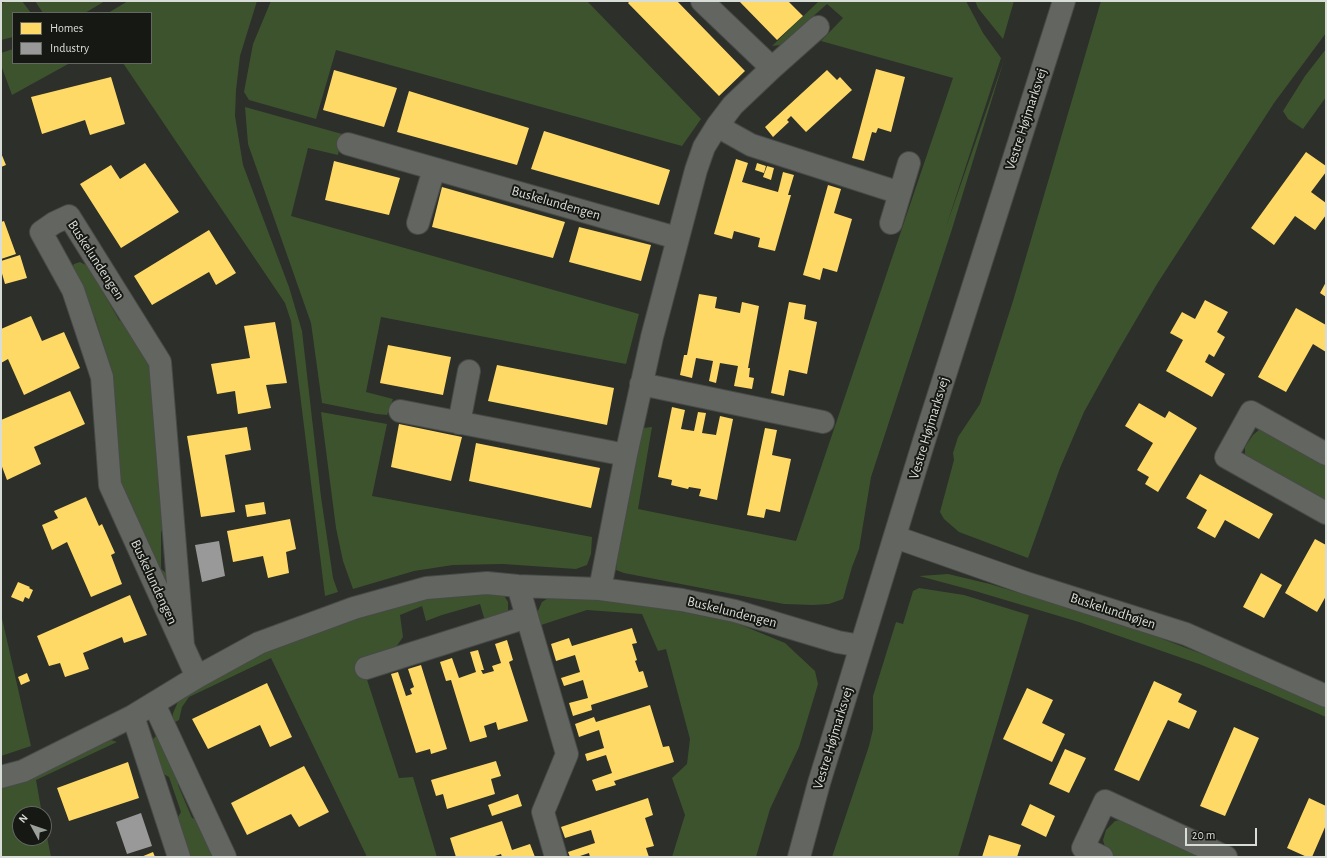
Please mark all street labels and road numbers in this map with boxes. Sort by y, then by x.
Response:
street label: Vestre Højmarksvej [1002,66,1050,172]
street label: Buskelundengen [510,182,602,224]
street label: Buskelundengen [64,217,128,303]
street label: Vestre Højmarksvej [905,375,953,481]
street label: Buskelundengen [127,537,181,627]
street label: Buskelundhøjen [1068,589,1158,633]
street label: Buskelundengen [686,593,778,631]
street label: Vestre Højmarksvej [809,685,857,791]

